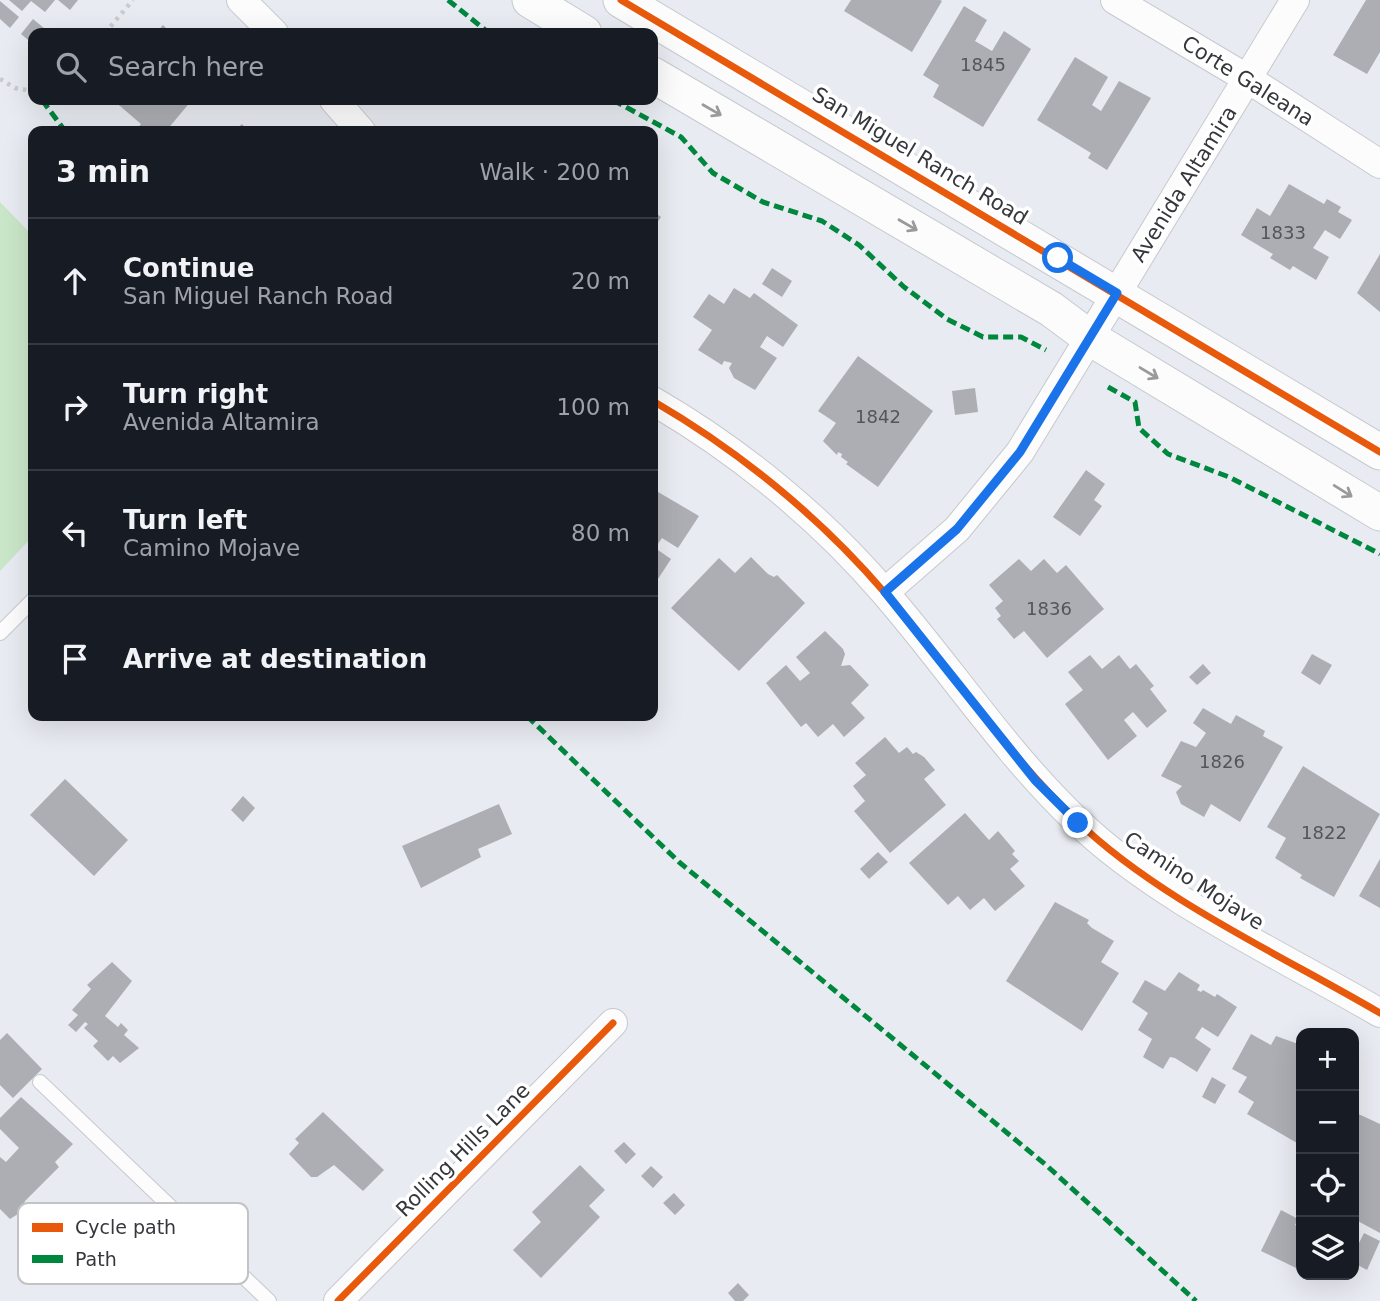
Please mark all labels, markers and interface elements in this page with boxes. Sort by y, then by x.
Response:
search box [28,28,658,105]
street label: Corte Galeana [1178,31,1318,131]
icon: search [52,48,90,86]
text: Search here [108,52,264,82]
house number: 1845 [960,54,1006,75]
street label: San Miguel Ranch Road [808,82,1032,230]
street label: Avenida Altamira [1126,101,1242,267]
one-way arrow [701,103,721,117]
text: 3 min [56,154,150,189]
text: Walk · 200 m [479,159,630,185]
one-way arrow [897,218,917,232]
house number: 1833 [1260,222,1306,243]
route start [1042,242,1073,273]
text: Continue [123,253,254,283]
icon: ahead [56,262,94,300]
text: 20 m [571,268,630,294]
text: San Miguel Ranch Road [123,283,393,309]
one-way arrow [1138,366,1158,380]
text: Turn right [123,379,268,409]
icon: right [56,388,94,426]
text: 100 m [556,394,630,420]
house number: 1842 [855,406,901,427]
text: Avenida Altamira [123,409,320,435]
one-way arrow [1333,484,1353,498]
text: Turn left [123,505,247,535]
icon: left [56,514,94,552]
text: 80 m [571,520,630,546]
text: Camino Mojave [123,535,300,561]
house number: 1836 [1026,598,1072,619]
icon: arrive [56,640,94,678]
text: Arrive at destination [123,644,427,674]
house number: 1826 [1199,751,1245,772]
route end [1062,807,1093,838]
house number: 1822 [1301,822,1347,843]
street label: Camino Mojave [1120,827,1268,935]
map controls [1296,1028,1359,1280]
button: + [1296,1028,1359,1091]
street label: Rolling Hills Lane [391,1078,535,1222]
button: − [1296,1091,1359,1154]
button: locate [1296,1154,1359,1217]
legend [18,1203,248,1284]
text: Cycle path [75,1216,176,1238]
button: layers [1296,1217,1359,1280]
text: Path [75,1248,117,1270]

